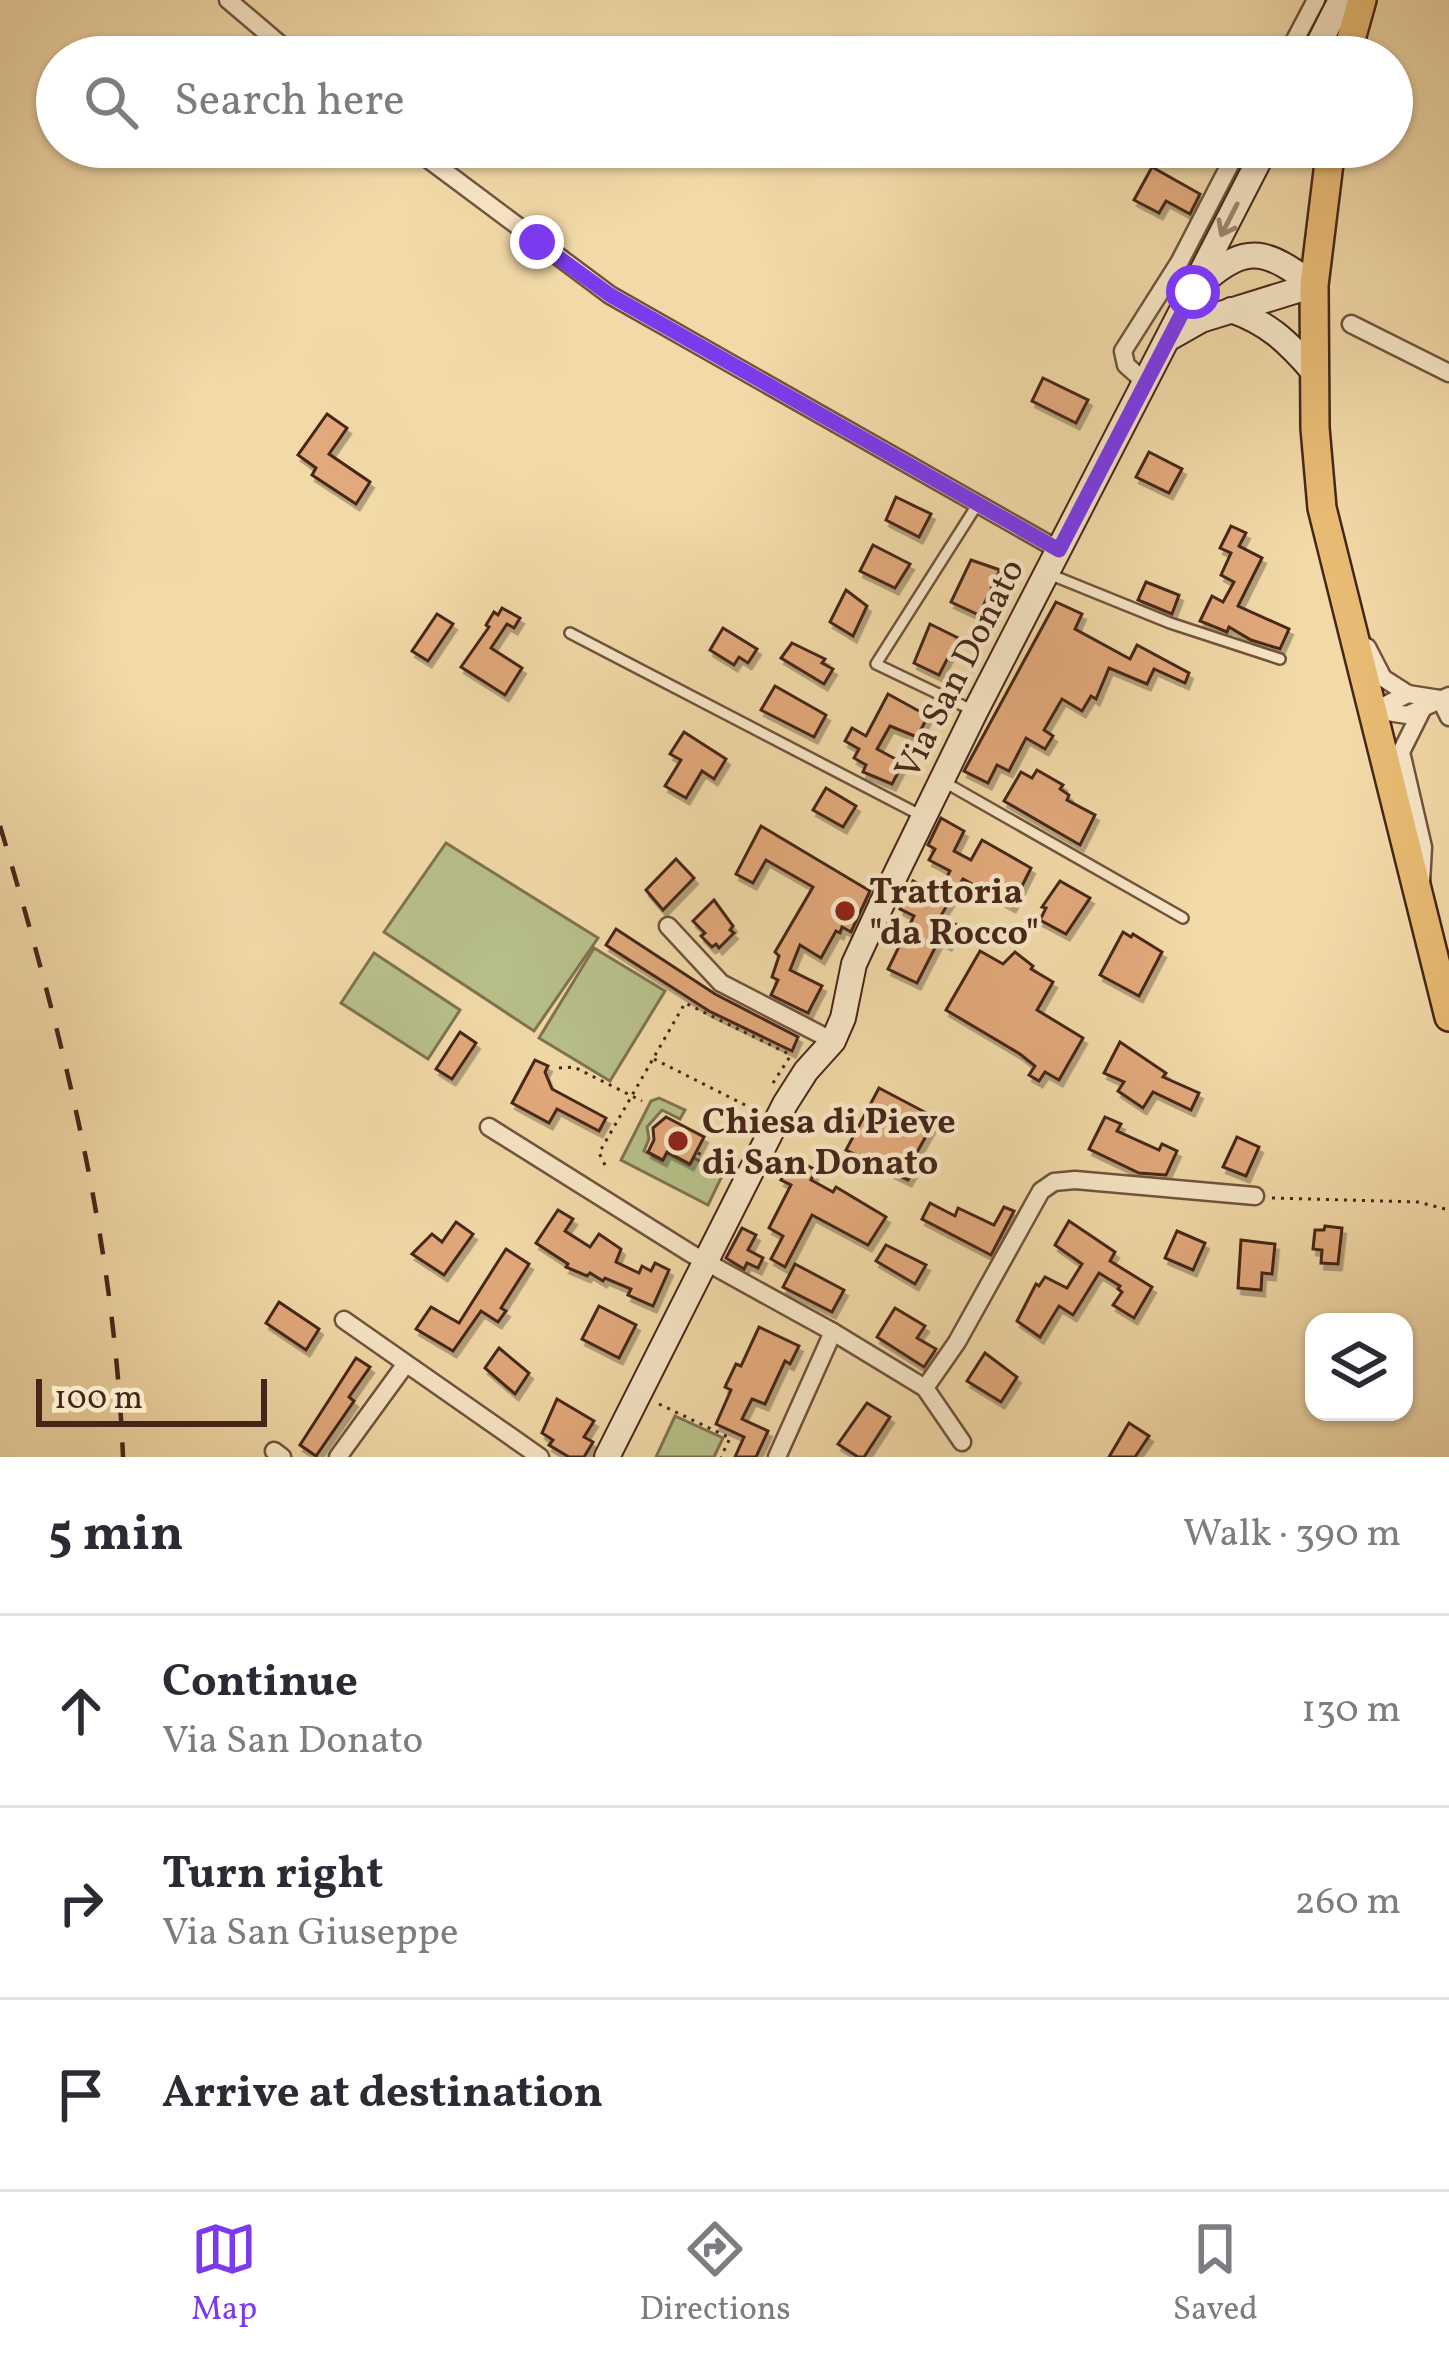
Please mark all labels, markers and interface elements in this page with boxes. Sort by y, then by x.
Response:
search box [36,36,1413,168]
icon: search [78,69,144,135]
text: Search here [174,71,405,134]
one-way arrow [1217,201,1240,237]
route end [510,215,564,269]
route start [1166,265,1220,319]
street label: Via San Donato [885,551,1039,789]
place label: Trattoria "da Rocco" [869,869,1039,960]
marker: Trattoria "da Rocco" [832,898,858,924]
place label: Chiesa di Pieve di San Donato [702,1099,956,1190]
marker: Chiesa di Pieve di San Donato [665,1128,691,1154]
map controls [1305,1313,1413,1421]
button: layers [1305,1313,1413,1421]
scale bar [36,1373,267,1426]
text: 100 m [54,1377,143,1423]
text: 5 min [48,1500,184,1571]
text: Walk · 390 m [1183,1508,1401,1562]
text: Continue [162,1652,358,1715]
icon: ahead [48,1678,114,1744]
text: 130 m [1301,1684,1401,1738]
text: Via San Donato [162,1715,423,1769]
text: Turn right [162,1844,383,1907]
icon: right [48,1870,114,1936]
text: 260 m [1295,1876,1401,1930]
text: Via San Giuseppe [162,1907,458,1961]
icon: arrive [48,2062,114,2128]
text: Arrive at destination [162,2063,603,2126]
tab: Map [191,2216,257,2334]
tab: Directions [639,2216,791,2334]
tab: Saved [1173,2216,1258,2334]

